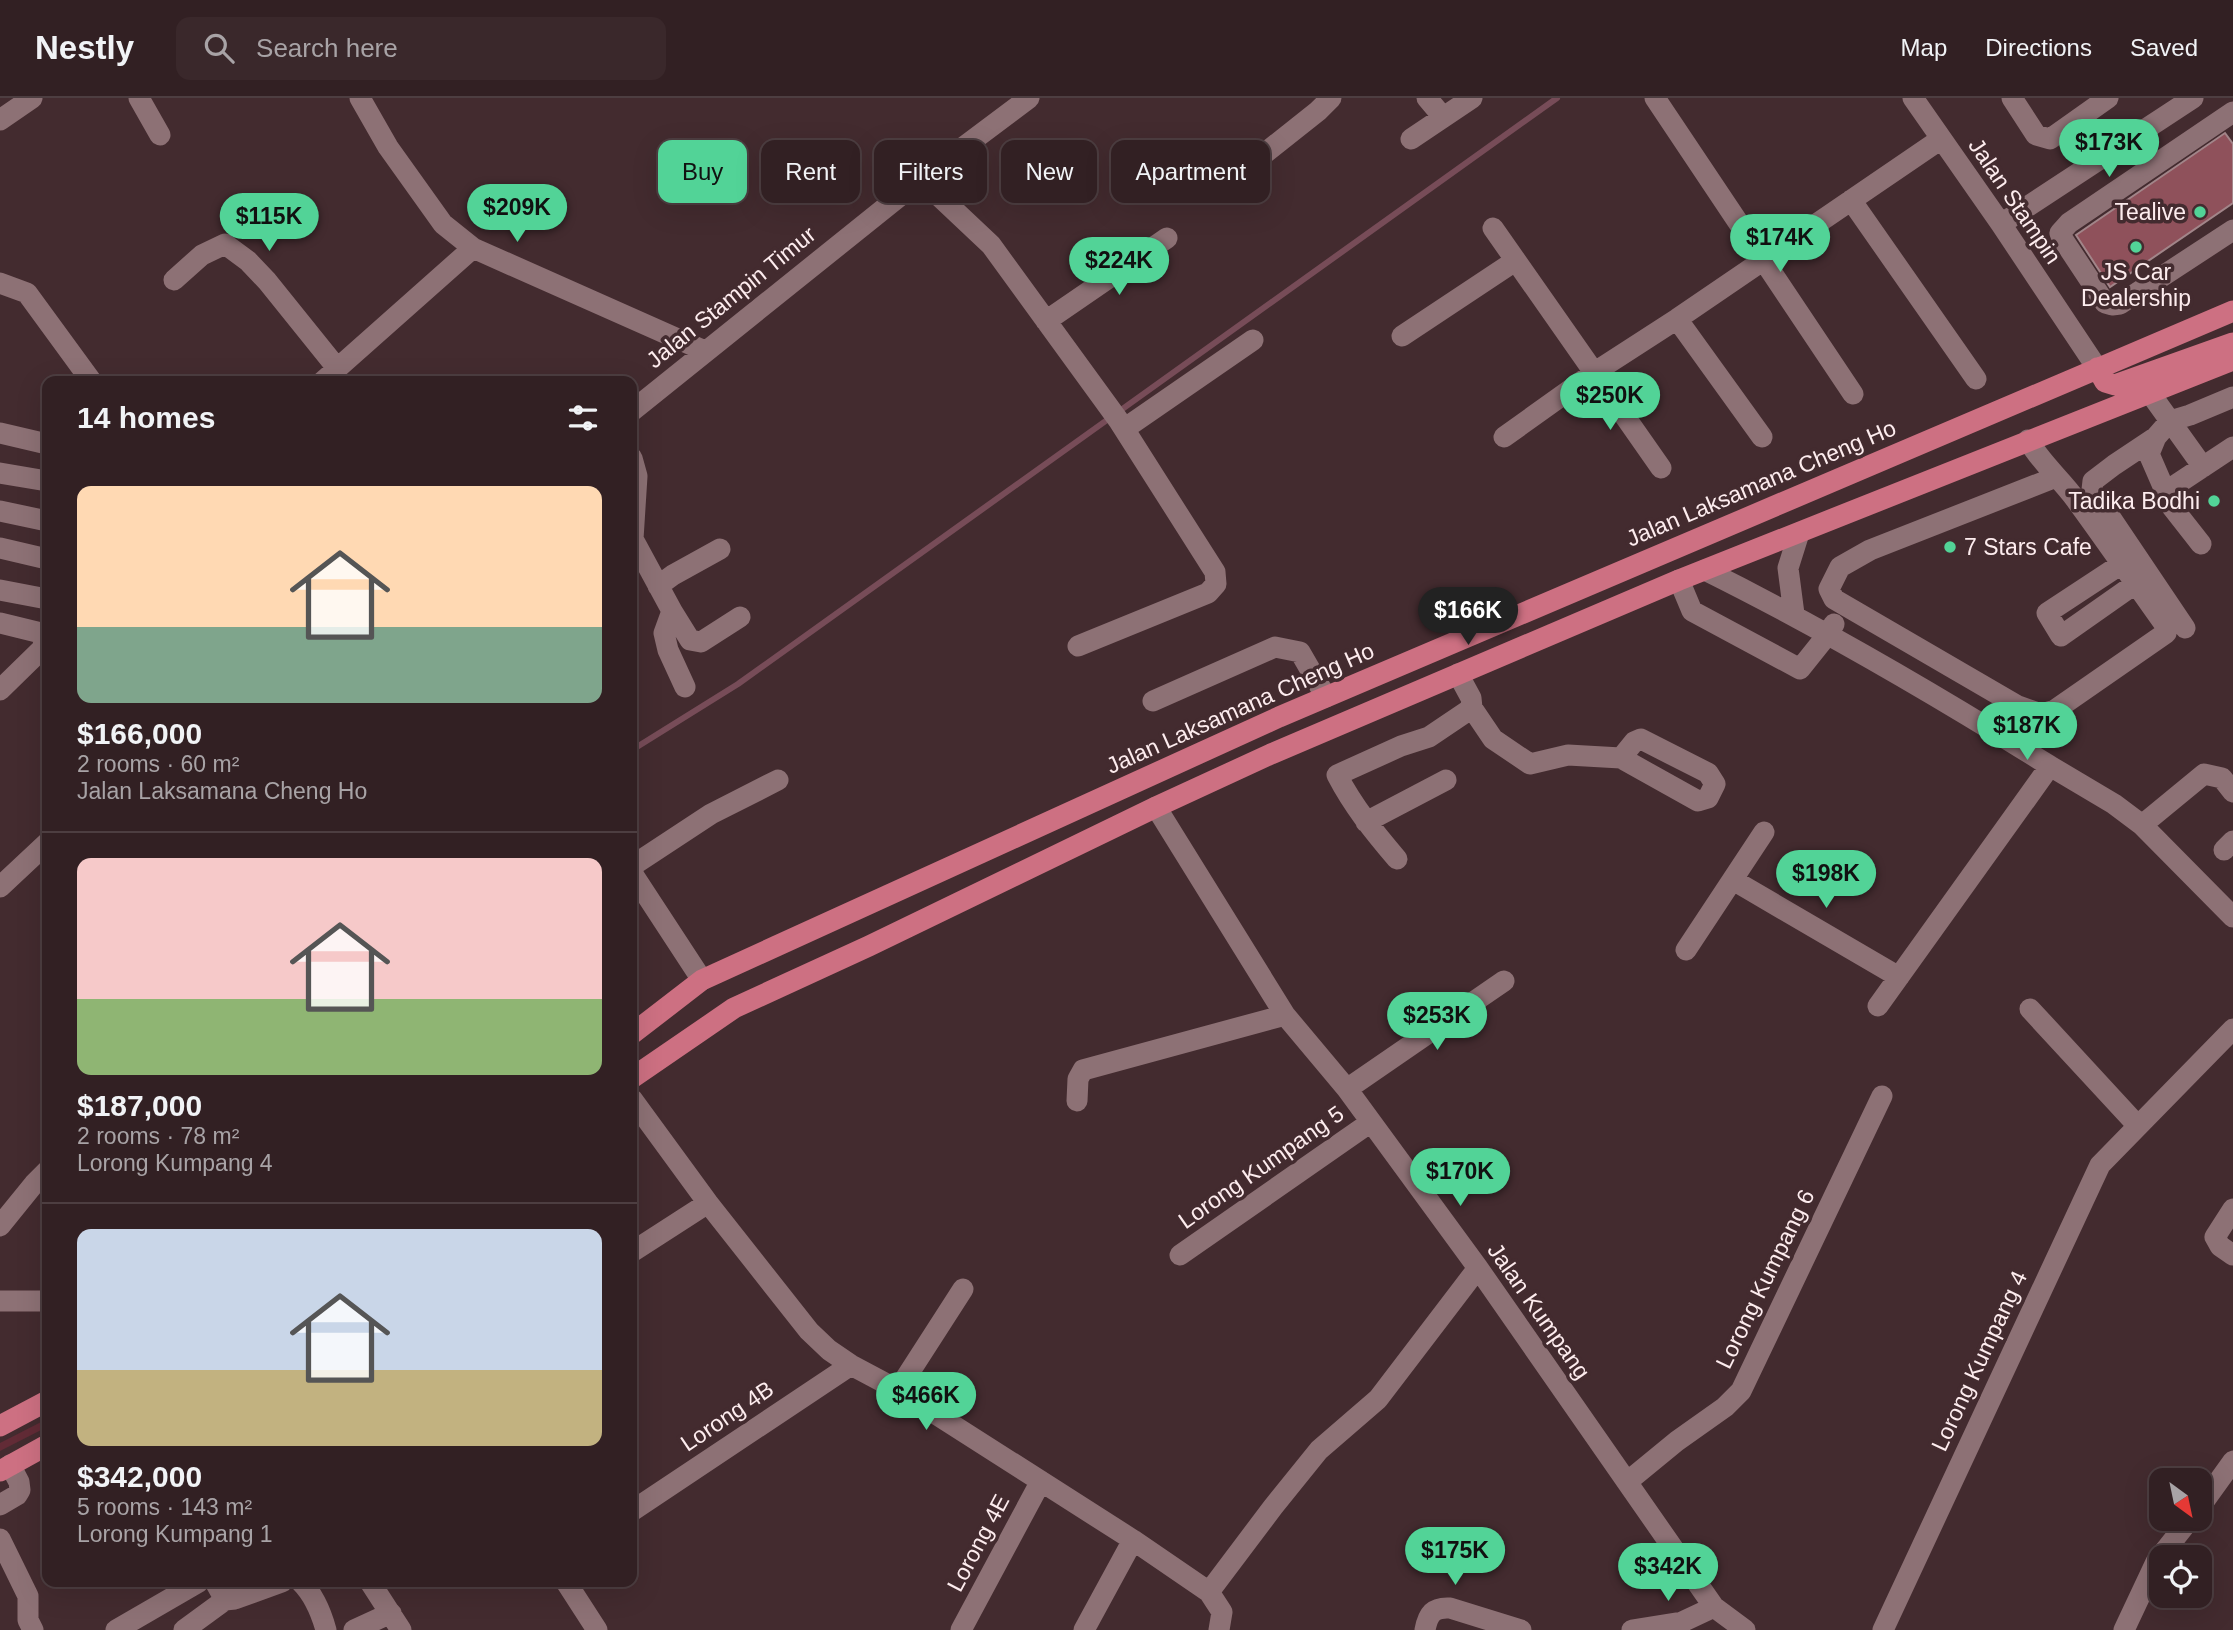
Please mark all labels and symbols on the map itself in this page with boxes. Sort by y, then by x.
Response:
pin: $173K [2060,120,2158,179]
street label: Jalan Stampin [1963,133,2067,269]
pin: $209K [468,184,566,244]
pin: $115K [220,194,318,253]
place label: Tealive [2114,199,2186,225]
marker: Tealive [2192,204,2208,220]
pin: $174K [1731,214,1829,274]
street label: Jalan Stampin Timur [641,221,821,373]
pin: $224K [1070,238,1168,297]
marker: JS Car Dealership [2128,239,2144,255]
place label: JS Car Dealership [2081,259,2191,311]
pin: $250K [1561,372,1659,432]
street label: Jalan Laksamana Cheng Ho [1622,414,1900,552]
place label: Tadika Bodhi [2068,488,2200,514]
marker: Tadika Bodhi [2206,493,2222,509]
place label: 7 Stars Cafe [1964,534,2092,560]
marker: 7 Stars Cafe [1942,539,1958,555]
pin: $166K [1419,588,1517,647]
street label: Jalan Laksamana Cheng Ho [1102,637,1378,779]
pin: $187K [1978,702,2076,762]
pin: $198K [1777,850,1875,910]
pin: $253K [1388,992,1486,1052]
street label: Lorong Kumpang 5 [1173,1100,1349,1234]
pin: $170K [1411,1148,1509,1208]
street label: Lorong Kumpang 6 [1710,1185,1820,1373]
street label: Jalan Kumpang [1483,1238,1595,1384]
street label: Lorong Kumpang 4 [1926,1267,2032,1455]
pin: $466K [877,1372,975,1432]
street label: Lorong 4B [676,1376,778,1456]
north arrow [2149,1468,2212,1531]
street label: Lorong 4E [942,1490,1014,1596]
pin: $175K [1406,1528,1504,1587]
pin: $342K [1619,1544,1717,1603]

